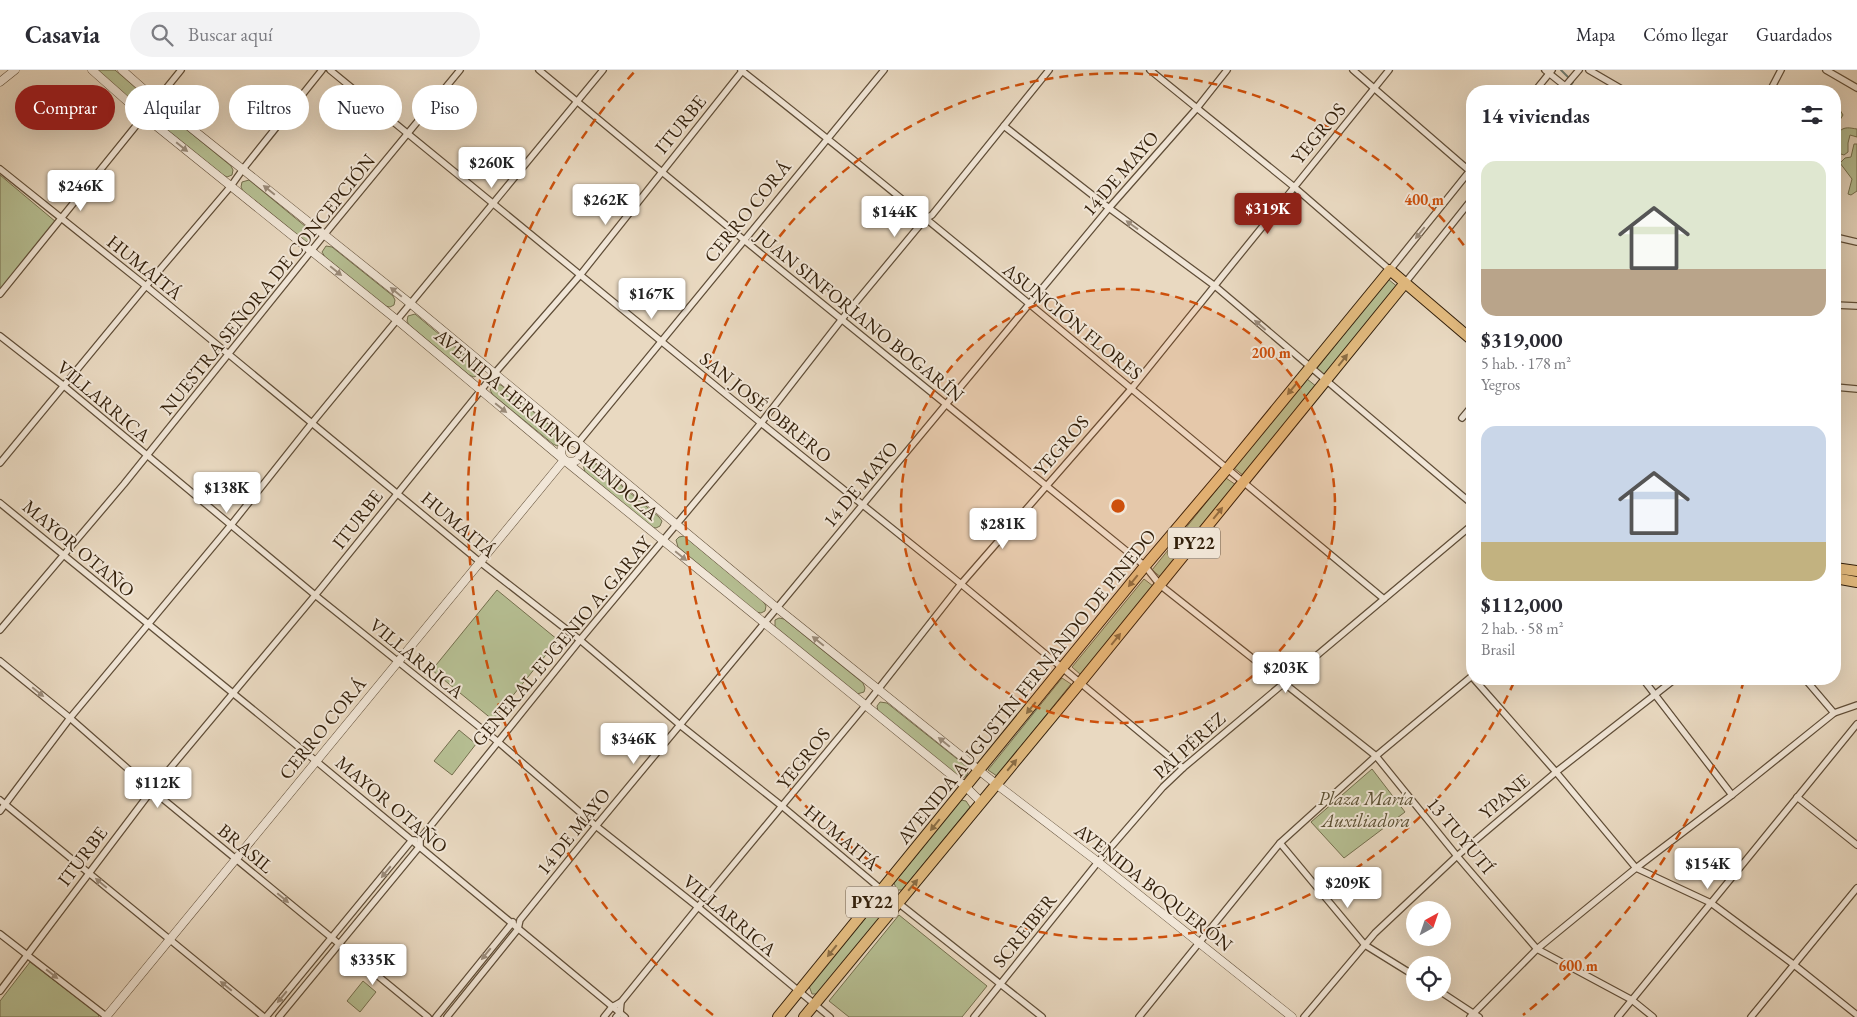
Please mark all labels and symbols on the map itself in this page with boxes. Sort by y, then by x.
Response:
street label: ITURBE [649,90,712,159]
street label: YEGROS [1286,97,1351,169]
street label: 14 DE MAYO [1077,126,1164,221]
one-way arrow [175,141,188,152]
pin: $260K [457,146,527,189]
street label: NUESTRA SEÑORA DE CONCEPCIÓN [154,149,381,420]
street label: CERRO CORÁ [698,154,797,268]
pin: $246K [46,170,116,212]
pin: $262K [571,184,641,226]
one-way arrow [263,185,276,196]
text: 400 m [1404,190,1444,209]
pin: $319K [1233,192,1303,235]
pin: $144K [860,196,930,238]
one-way arrow [1126,219,1139,230]
street label: JUAN SINFORIANO BOGARÍN [749,222,969,407]
one-way arrow [1414,226,1425,239]
street label: HUMAITÁ [102,229,188,306]
street label: ASUNCIÓN FLORES [997,257,1148,386]
one-way arrow [329,266,342,277]
pin: $167K [617,278,687,320]
one-way arrow [390,286,403,297]
one-way arrow [1253,319,1266,330]
street label: AVENIDA HERMINIO MENDOZA [429,322,665,526]
text: 200 m [1251,343,1291,362]
street label: SAN JOSÉ OBRERO [694,346,837,468]
one-way arrow [1338,353,1348,367]
street label: VILLARRICA [52,355,156,448]
one-way arrow [1287,382,1298,395]
one-way arrow [494,403,507,414]
street label: YEGROS [1028,410,1095,481]
street label: 14 DE MAYO [817,436,904,533]
pin: $138K [192,472,262,514]
street label: ITURBE [326,484,389,554]
street label: HUMAITÁ [416,486,502,564]
street label: MAYOR OTAÑO [17,494,140,603]
centre of rings [1109,497,1127,515]
one-way arrow [1213,507,1224,520]
pin: $281K [968,508,1038,550]
street label: AVENIDA AUGUSTÍN FERNANDO DE PINEDO [891,524,1161,850]
road number: PY22 [1168,528,1220,558]
street label: GENERAL EUGENIO A. GARAY [466,530,657,752]
one-way arrow [674,550,687,561]
one-way arrow [1127,575,1138,588]
street label: VILLARRICA [364,613,470,705]
one-way arrow [1110,633,1121,646]
one-way arrow [811,635,824,646]
pin: $203K [1251,652,1321,694]
street label: CERRO CORÁ [273,671,372,785]
one-way arrow [31,687,44,698]
one-way arrow [1025,701,1036,714]
street label: PAI PÉREZ [1148,706,1231,784]
pin: $346K [599,722,669,765]
street label: YEGROS [771,722,836,794]
one-way arrow [938,737,951,748]
street label: MAYOR OTAÑO [330,750,453,859]
one-way arrow [1006,759,1018,771]
pin: $112K [123,766,193,809]
street label: YPANE [1474,768,1535,825]
street label: 14 DE MAYO [531,783,616,880]
park label: Plaza María Auxiliadora [1318,786,1414,833]
street label: 13 TUYUTÍ [1421,792,1500,879]
street label: HUMAITÁ [799,799,885,877]
street label: AVENIDA BOQUERÓN [1069,817,1238,957]
street label: BRASIL [213,818,279,879]
one-way arrow [929,818,940,831]
street label: ITURBE [52,821,113,891]
pin: $154K [1673,848,1743,890]
one-way arrow [380,865,391,878]
pin: $209K [1313,866,1383,909]
street label: VILLARRICA [678,869,782,962]
one-way arrow [94,877,107,888]
one-way arrow [907,878,918,891]
road number: PY22 [846,886,898,918]
street label: SCREIBER [987,888,1062,973]
one-way arrow [277,892,289,903]
north arrow [1406,901,1451,946]
pin: $335K [338,944,408,986]
one-way arrow [827,945,838,957]
one-way arrow [481,947,492,960]
text: 600 m [1558,956,1598,975]
one-way arrow [45,969,58,980]
one-way arrow [220,981,233,992]
one-way arrow [277,990,288,1003]

